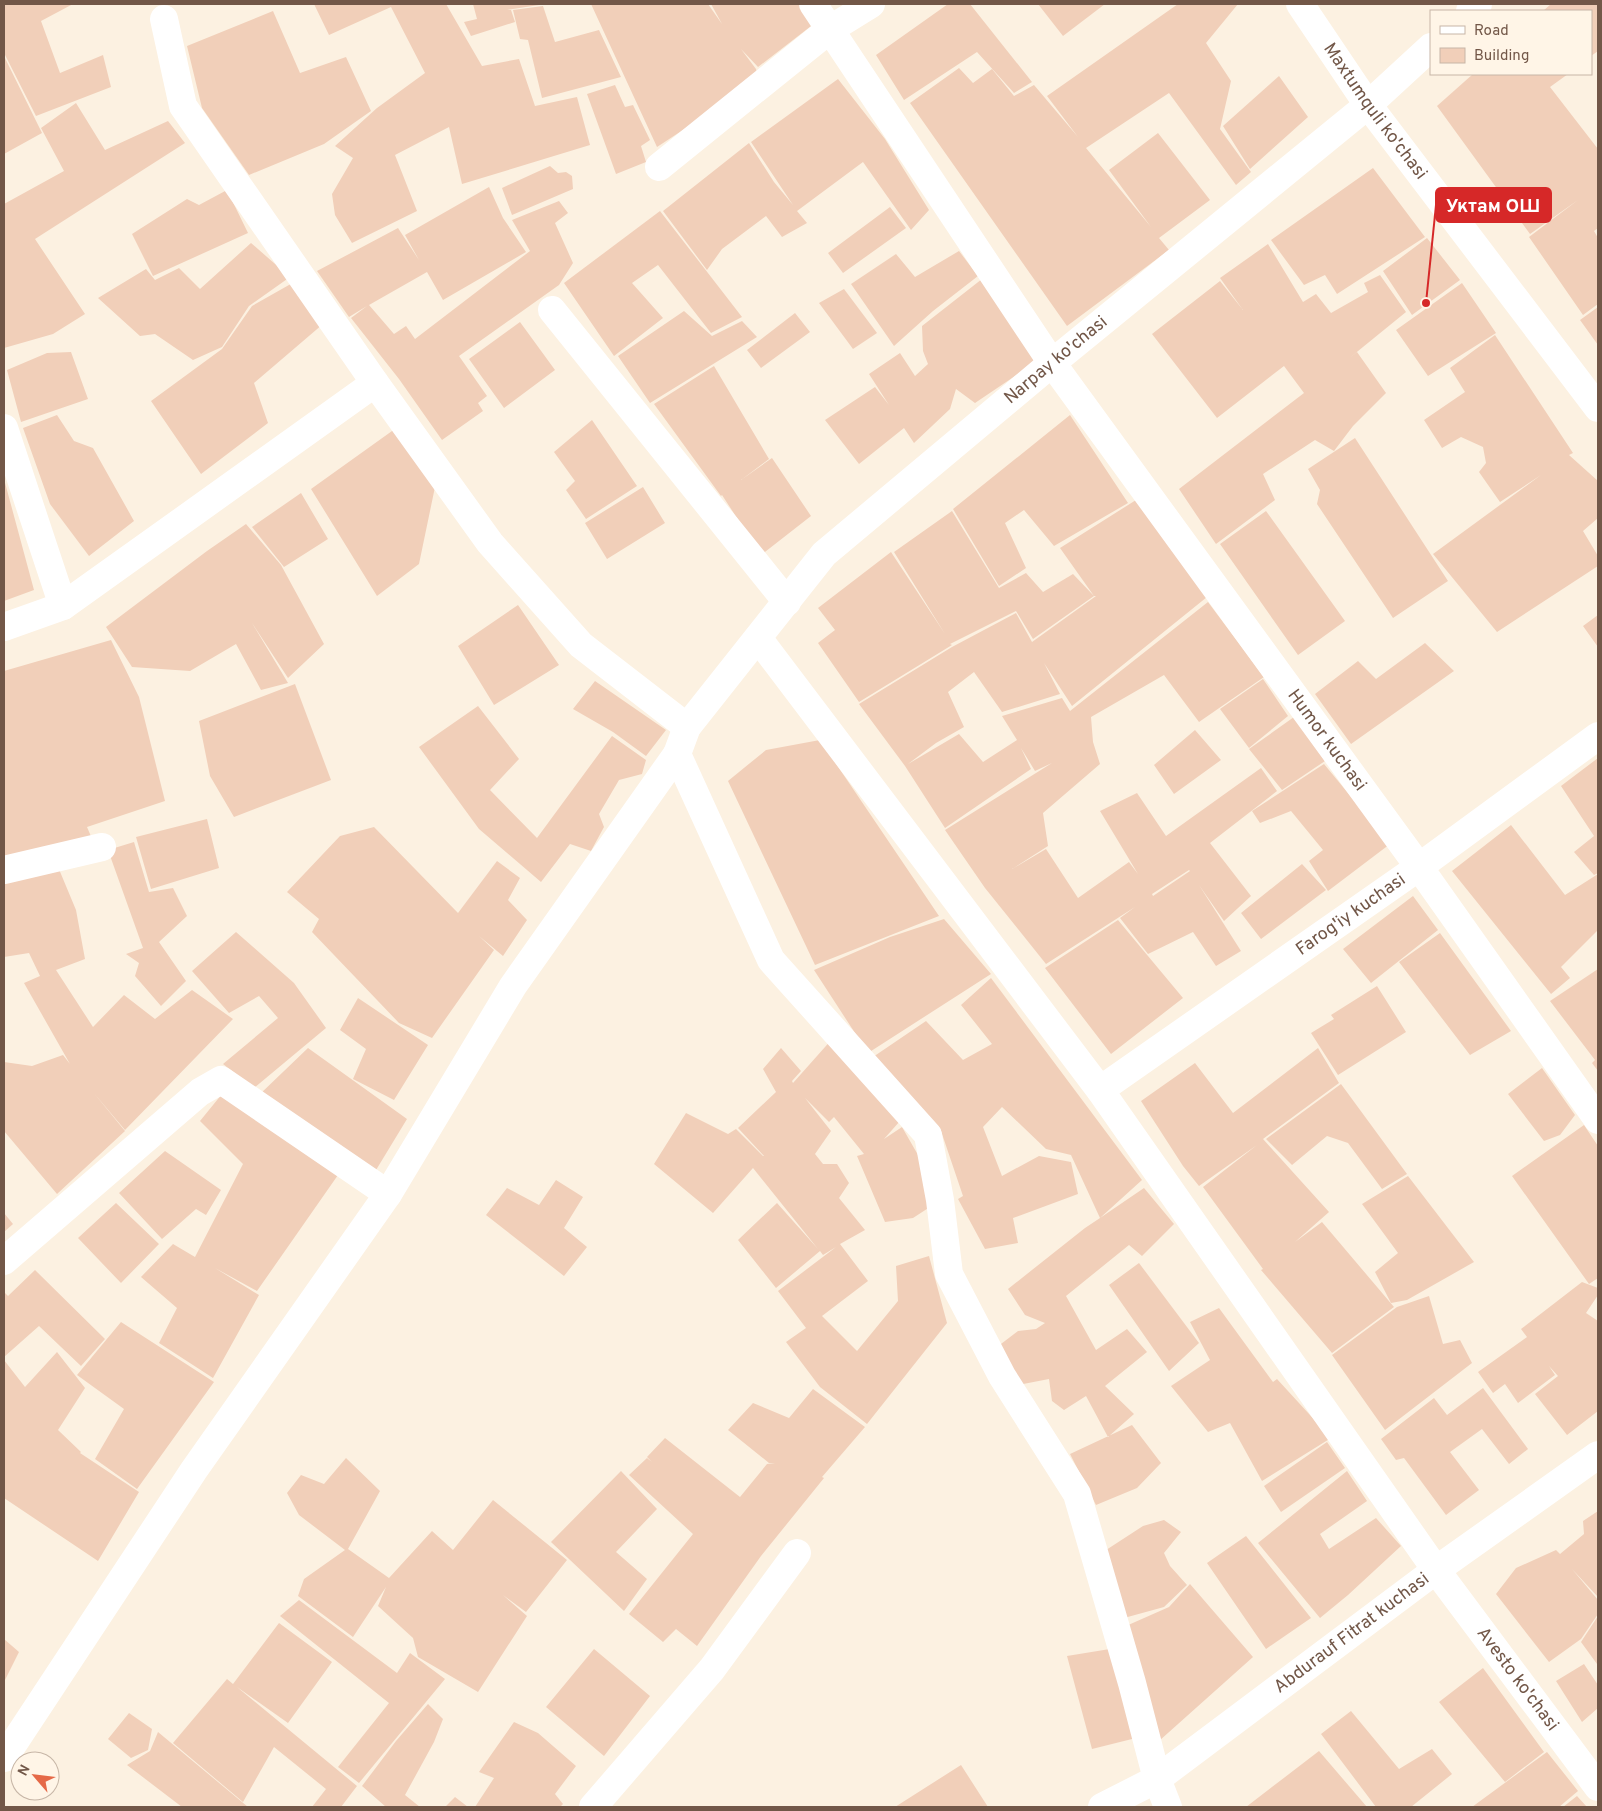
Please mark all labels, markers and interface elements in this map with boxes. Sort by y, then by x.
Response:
legend [1430,10,1592,75]
text: Road [1474,22,1509,41]
street label: Maxtumquli ko'chasi [1318,38,1432,184]
text: Building [1474,47,1529,66]
callout: Уктам ОШ [1436,188,1551,222]
text: Уктам ОШ [1446,195,1540,219]
street label: Narpay ko'chasi [1000,311,1112,409]
street label: Humor kuchasi [1282,685,1372,796]
street label: Farog'iy kuchasi [1291,868,1410,961]
street label: Abdurauf Fitrat kuchasi [1269,1567,1434,1699]
street label: Avesto ko'chasi [1471,1623,1564,1736]
north arrow [10,1751,60,1801]
text: N [15,1762,35,1779]

